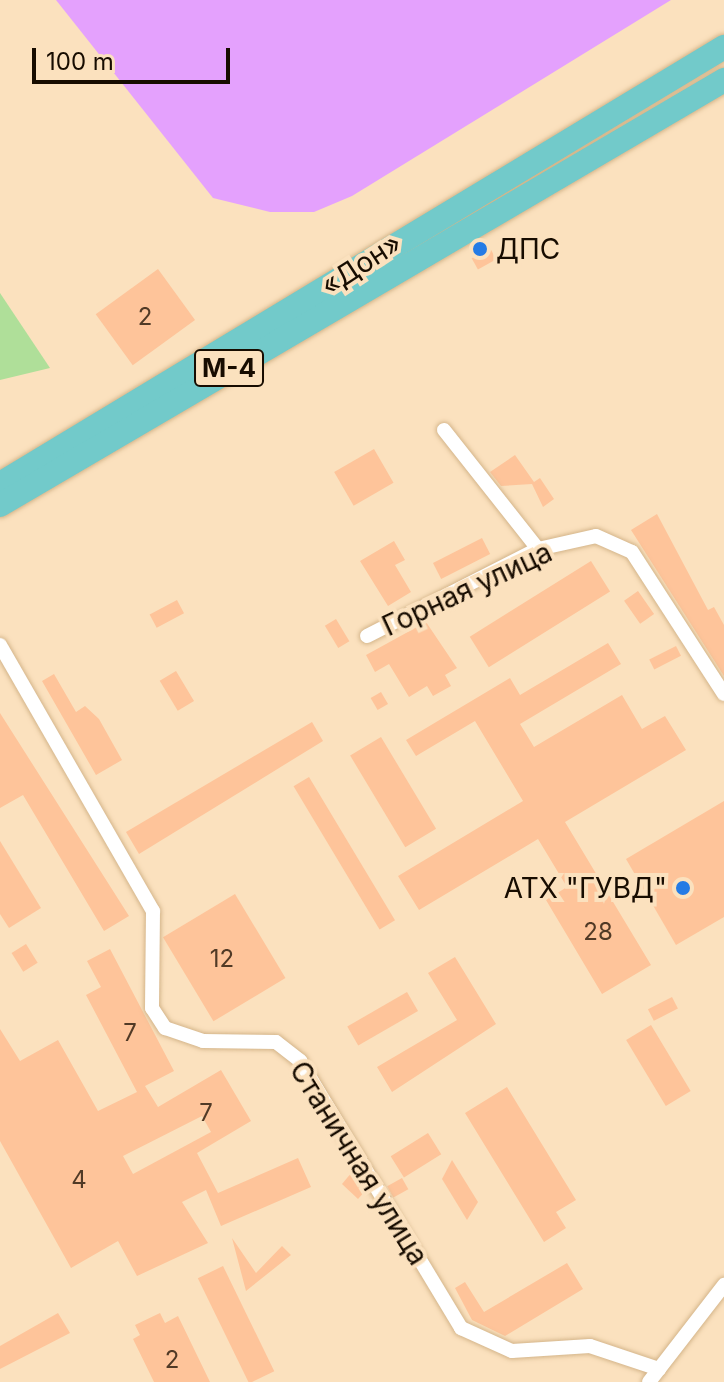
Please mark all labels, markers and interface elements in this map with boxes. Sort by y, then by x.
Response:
scale bar [36,32,234,82]
text: 100 m [46,47,114,76]
street label: «Дон» [315,226,407,302]
place label: ДПС [496,232,560,266]
marker: ДПС [471,240,489,258]
house number: 2 [138,303,152,331]
road number: М-4 [193,346,265,390]
street label: Горная улица [377,535,557,643]
place label: АТХ "ГУВД" [504,871,667,905]
marker: АТХ "ГУВД" [674,879,692,897]
house number: 28 [583,918,613,946]
house number: 12 [210,945,234,973]
house number: 7 [123,1019,137,1047]
street label: Станичная улица [283,1055,435,1271]
house number: 7 [199,1099,213,1127]
house number: 4 [71,1166,87,1194]
house number: 2 [165,1346,179,1374]

